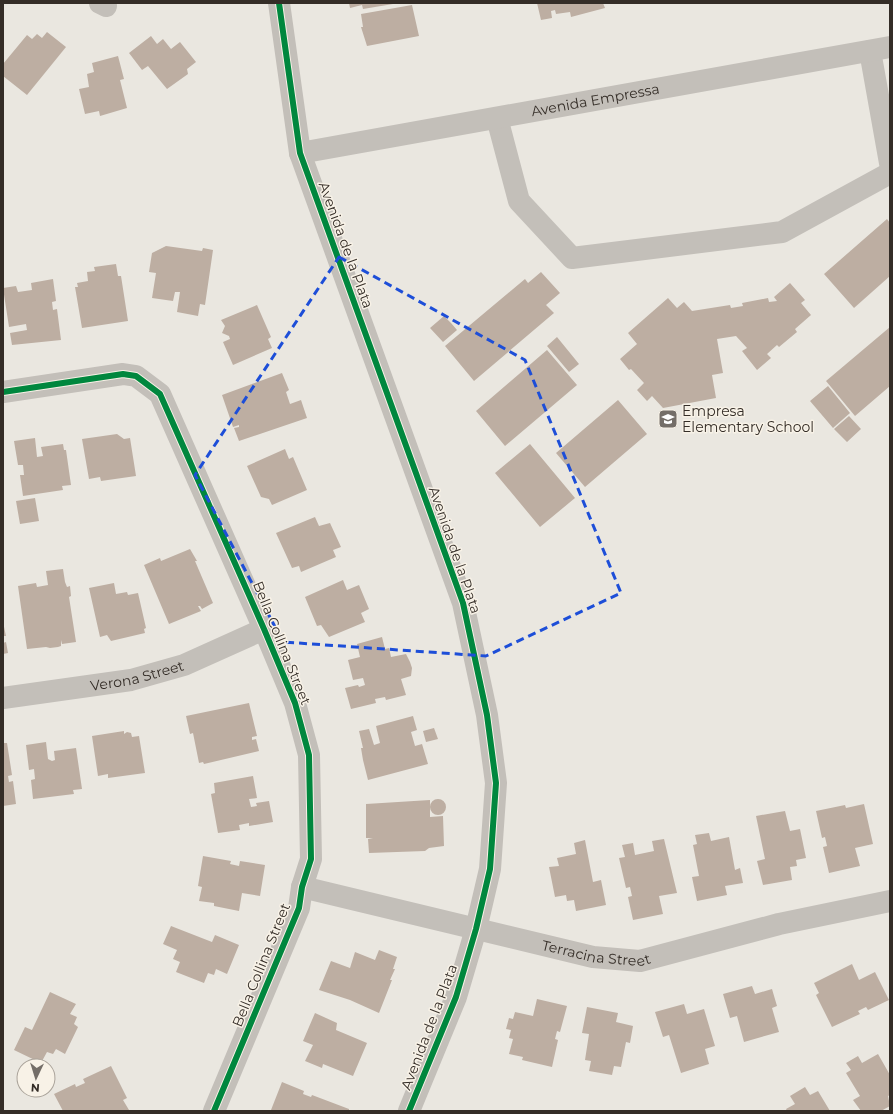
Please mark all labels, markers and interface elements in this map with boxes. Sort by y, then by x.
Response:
street label: Avenida Empressa [530,80,661,120]
street label: Avenida de la Plata [315,179,377,311]
place label: Empresa Elementary School [682,402,814,436]
school or university icon: Empresa Elementary School [657,408,679,430]
street label: Avenida de la Plata [425,484,485,616]
street label: Bella Collina Street [249,578,315,708]
street label: Verona Street [89,656,186,695]
street label: Bella Collina Street [228,900,294,1030]
street label: Terracina Street [540,936,653,971]
street label: Avenida de la Plata [397,962,461,1092]
north arrow [16,1058,56,1098]
text: N [30,1081,40,1095]

